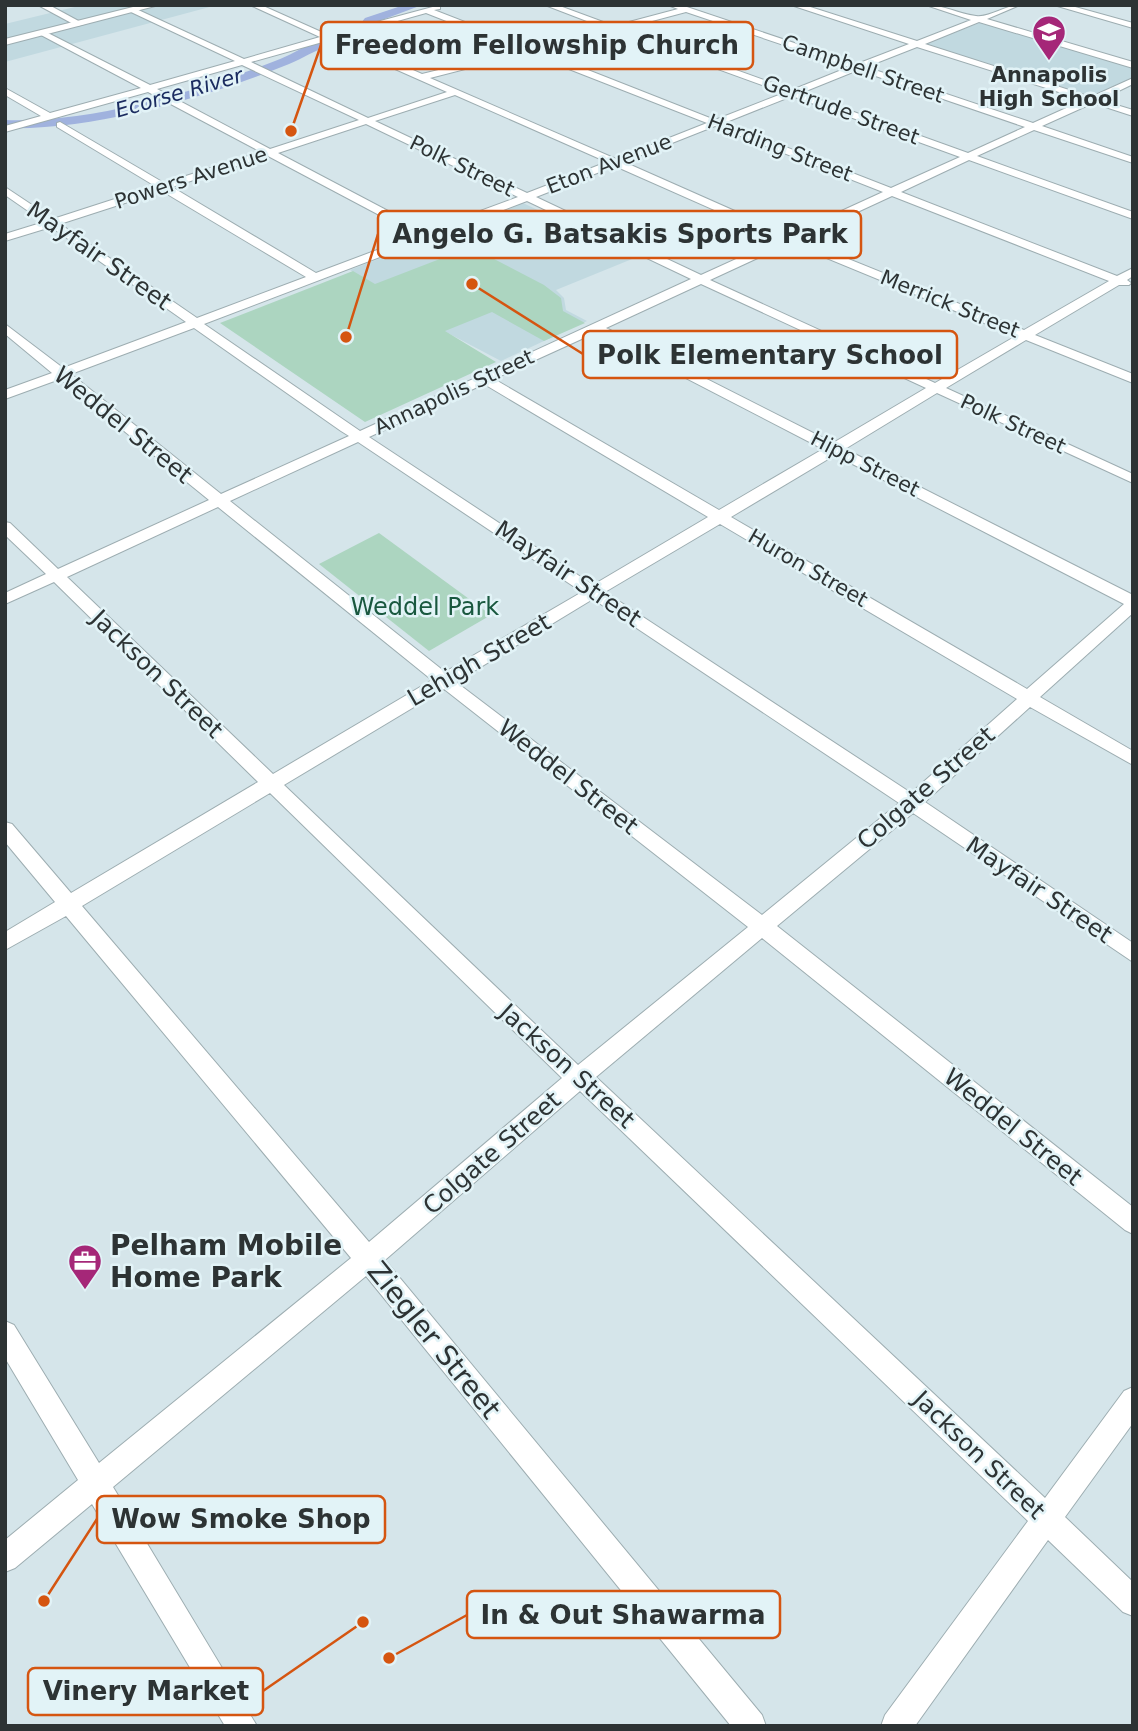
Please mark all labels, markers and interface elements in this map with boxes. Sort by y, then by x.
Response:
school or university icon: Annapolis High School [1030,13,1068,62]
callout: Freedom Fellowship Church [321,22,753,69]
text: Freedom Fellowship Church [335,30,739,60]
street label: Campbell Street [779,30,947,108]
water label: Ecorse River [113,63,247,123]
place label: Annapolis High School [979,63,1119,111]
street label: Gertrude Street [759,71,923,149]
street label: Harding Street [704,109,856,187]
street label: Eton Avenue [543,129,675,199]
street label: Polk Street [406,130,518,202]
street label: Powers Avenue [112,142,270,214]
street label: Mayfair Street [21,196,177,316]
callout: Angelo G. Batsakis Sports Park [378,211,861,258]
text: Angelo G. Batsakis Sports Park [392,219,848,249]
street label: Merrick Street [877,265,1023,343]
callout: Polk Elementary School [583,331,957,378]
text: Polk Elementary School [597,340,943,370]
street label: Annapolis Street [370,345,538,439]
street label: Weddel Street [48,361,198,489]
street label: Polk Street [957,389,1069,459]
street label: Hipp Street [807,426,923,502]
street label: Mayfair Street [490,515,646,633]
street label: Huron Street [744,524,872,612]
park label: Weddel Park [351,593,499,621]
street label: Jackson Street [84,603,229,744]
street label: Lehigh Street [402,608,556,712]
street label: Weddel Street [493,714,643,840]
street label: Colgate Street [852,721,1000,855]
street label: Mayfair Street [961,831,1117,949]
street label: Jackson Street [492,997,640,1134]
street label: Weddel Street [938,1063,1088,1191]
street label: Colgate Street [418,1086,566,1220]
place label: Pelham Mobile Home Park [110,1229,342,1294]
office icon: Pelham Mobile Home Park [66,1242,104,1291]
street label: Ziegler Street [361,1255,507,1425]
street label: Jackson Street [906,1384,1051,1525]
callout: Wow Smoke Shop [97,1496,385,1543]
text: Wow Smoke Shop [111,1504,371,1534]
callout: In & Out Shawarma [467,1591,780,1638]
text: In & Out Shawarma [481,1600,765,1630]
callout: Vinery Market [28,1668,263,1715]
text: Vinery Market [43,1676,249,1706]

